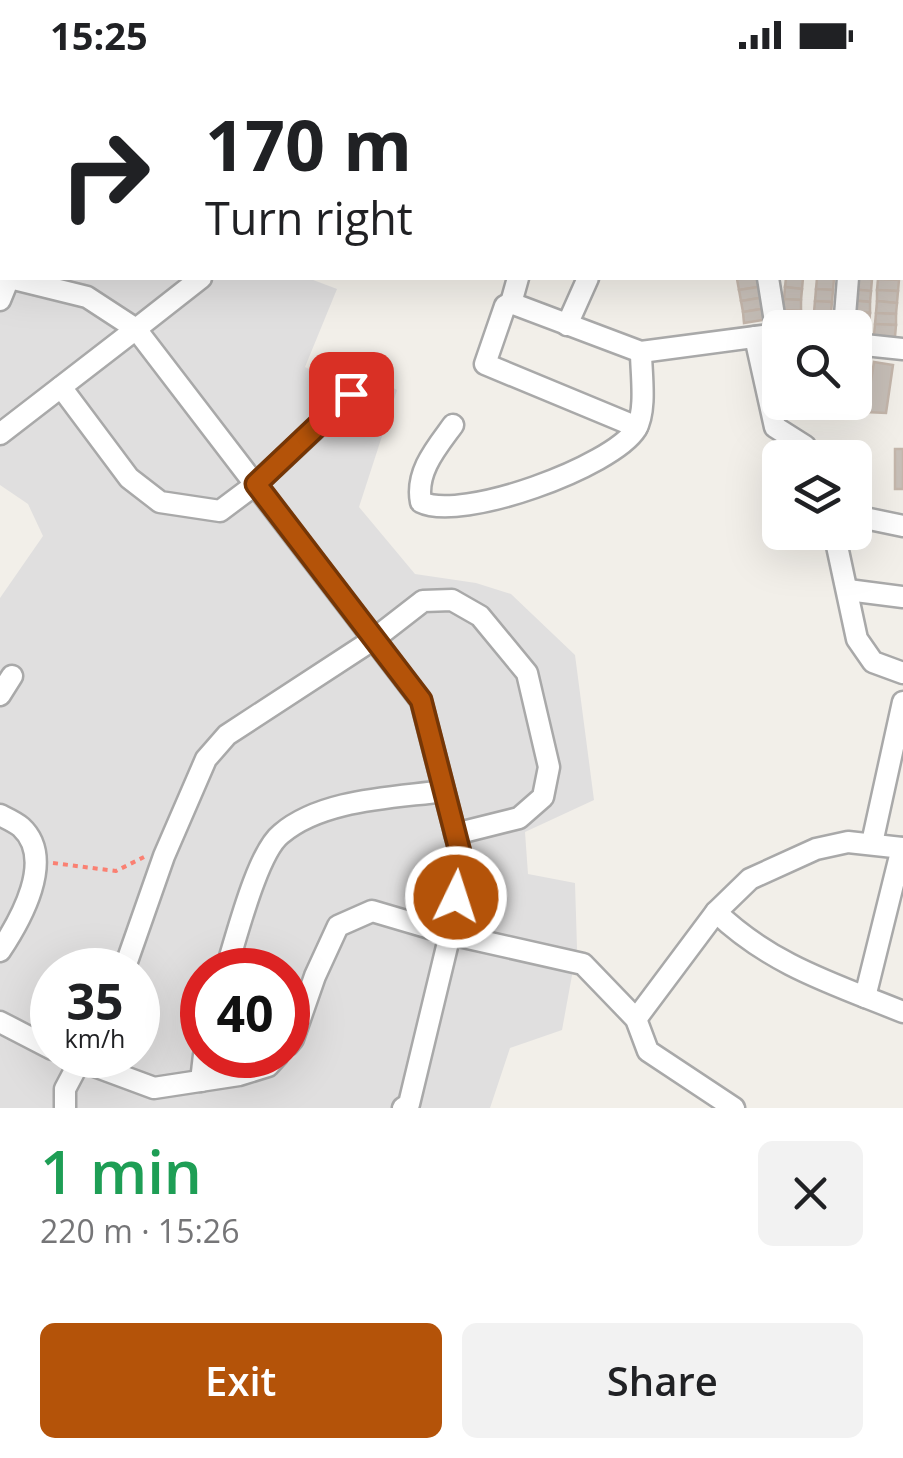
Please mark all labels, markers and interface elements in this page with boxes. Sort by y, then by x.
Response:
text: 15:25 [50,9,148,61]
text: 170 m [205,96,412,192]
icon: right [40,110,170,240]
text: Turn right [205,187,413,248]
map controls [762,310,872,550]
button: search [762,310,872,420]
pin [309,352,394,437]
icon: arrive [324,367,379,422]
button: layers [762,440,872,550]
position arrow [404,845,508,949]
speed limit sign: 40 [180,948,310,1078]
text: 35 [66,967,124,1035]
text: km/h [65,1021,125,1055]
text: 1 min [40,1130,202,1212]
button: close [758,1141,863,1246]
text: 220 m · 15:26 [40,1209,239,1252]
button: Exit [40,1323,442,1438]
button: Share [462,1323,863,1438]

